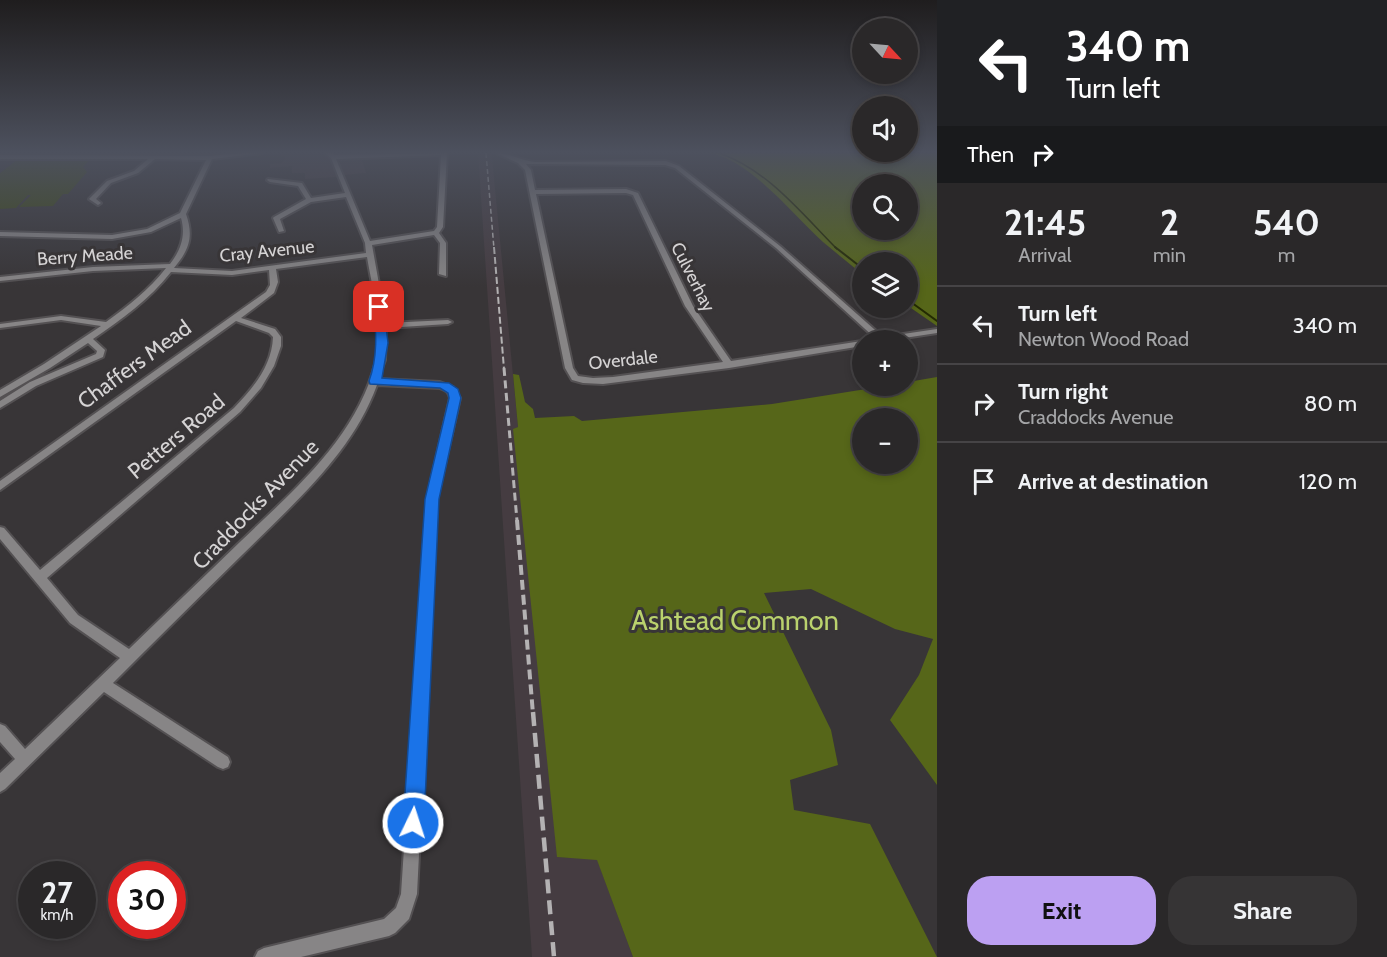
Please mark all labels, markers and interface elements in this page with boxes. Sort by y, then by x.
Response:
north arrow [852,18,918,84]
map controls [852,18,918,474]
text: 340 m [1066,20,1190,72]
icon: left [967,24,1045,102]
text: Turn left [1066,72,1160,105]
button: sound [852,96,918,162]
icon: right [1026,138,1059,171]
text: Then [967,141,1014,168]
button: search [852,174,918,240]
text: 21:45 [1004,200,1086,244]
text: 2 [1160,200,1179,244]
text: 540 [1253,200,1320,244]
street label: Cray Avenue [219,235,315,267]
street label: Culverhay [666,239,720,315]
street label: Berry Meade [36,242,134,270]
text: Arrival [1018,243,1072,267]
text: min [1153,243,1186,267]
text: m [1278,243,1295,267]
button: layers [852,252,918,318]
pin [353,281,404,332]
icon: arrive [362,290,395,323]
text: Turn left [1018,300,1097,327]
icon: left [967,309,1000,342]
text: 340 m [1293,312,1357,339]
street label: Chaffers Mead [72,314,197,415]
text: Newton Wood Road [1018,327,1189,351]
button: + [852,330,918,396]
street label: Overdale [587,345,659,375]
text: Turn right [1018,378,1108,405]
icon: right [967,387,1000,420]
street label: Petters Road [122,388,230,485]
text: 80 m [1304,390,1357,417]
text: Craddocks Avenue [1018,405,1173,429]
button: − [852,408,918,474]
street label: Craddocks Avenue [186,433,324,575]
icon: arrive [967,465,1000,498]
text: Arrive at destination [1018,468,1208,495]
text: 120 m [1299,468,1357,495]
park label: Ashtead Common [631,604,839,637]
position arrow [381,791,445,855]
speed limit sign: 30 [108,861,186,939]
text: 27 [41,874,73,911]
button: Exit [967,876,1156,945]
button: Share [1168,876,1357,945]
text: km/h [41,906,73,924]

